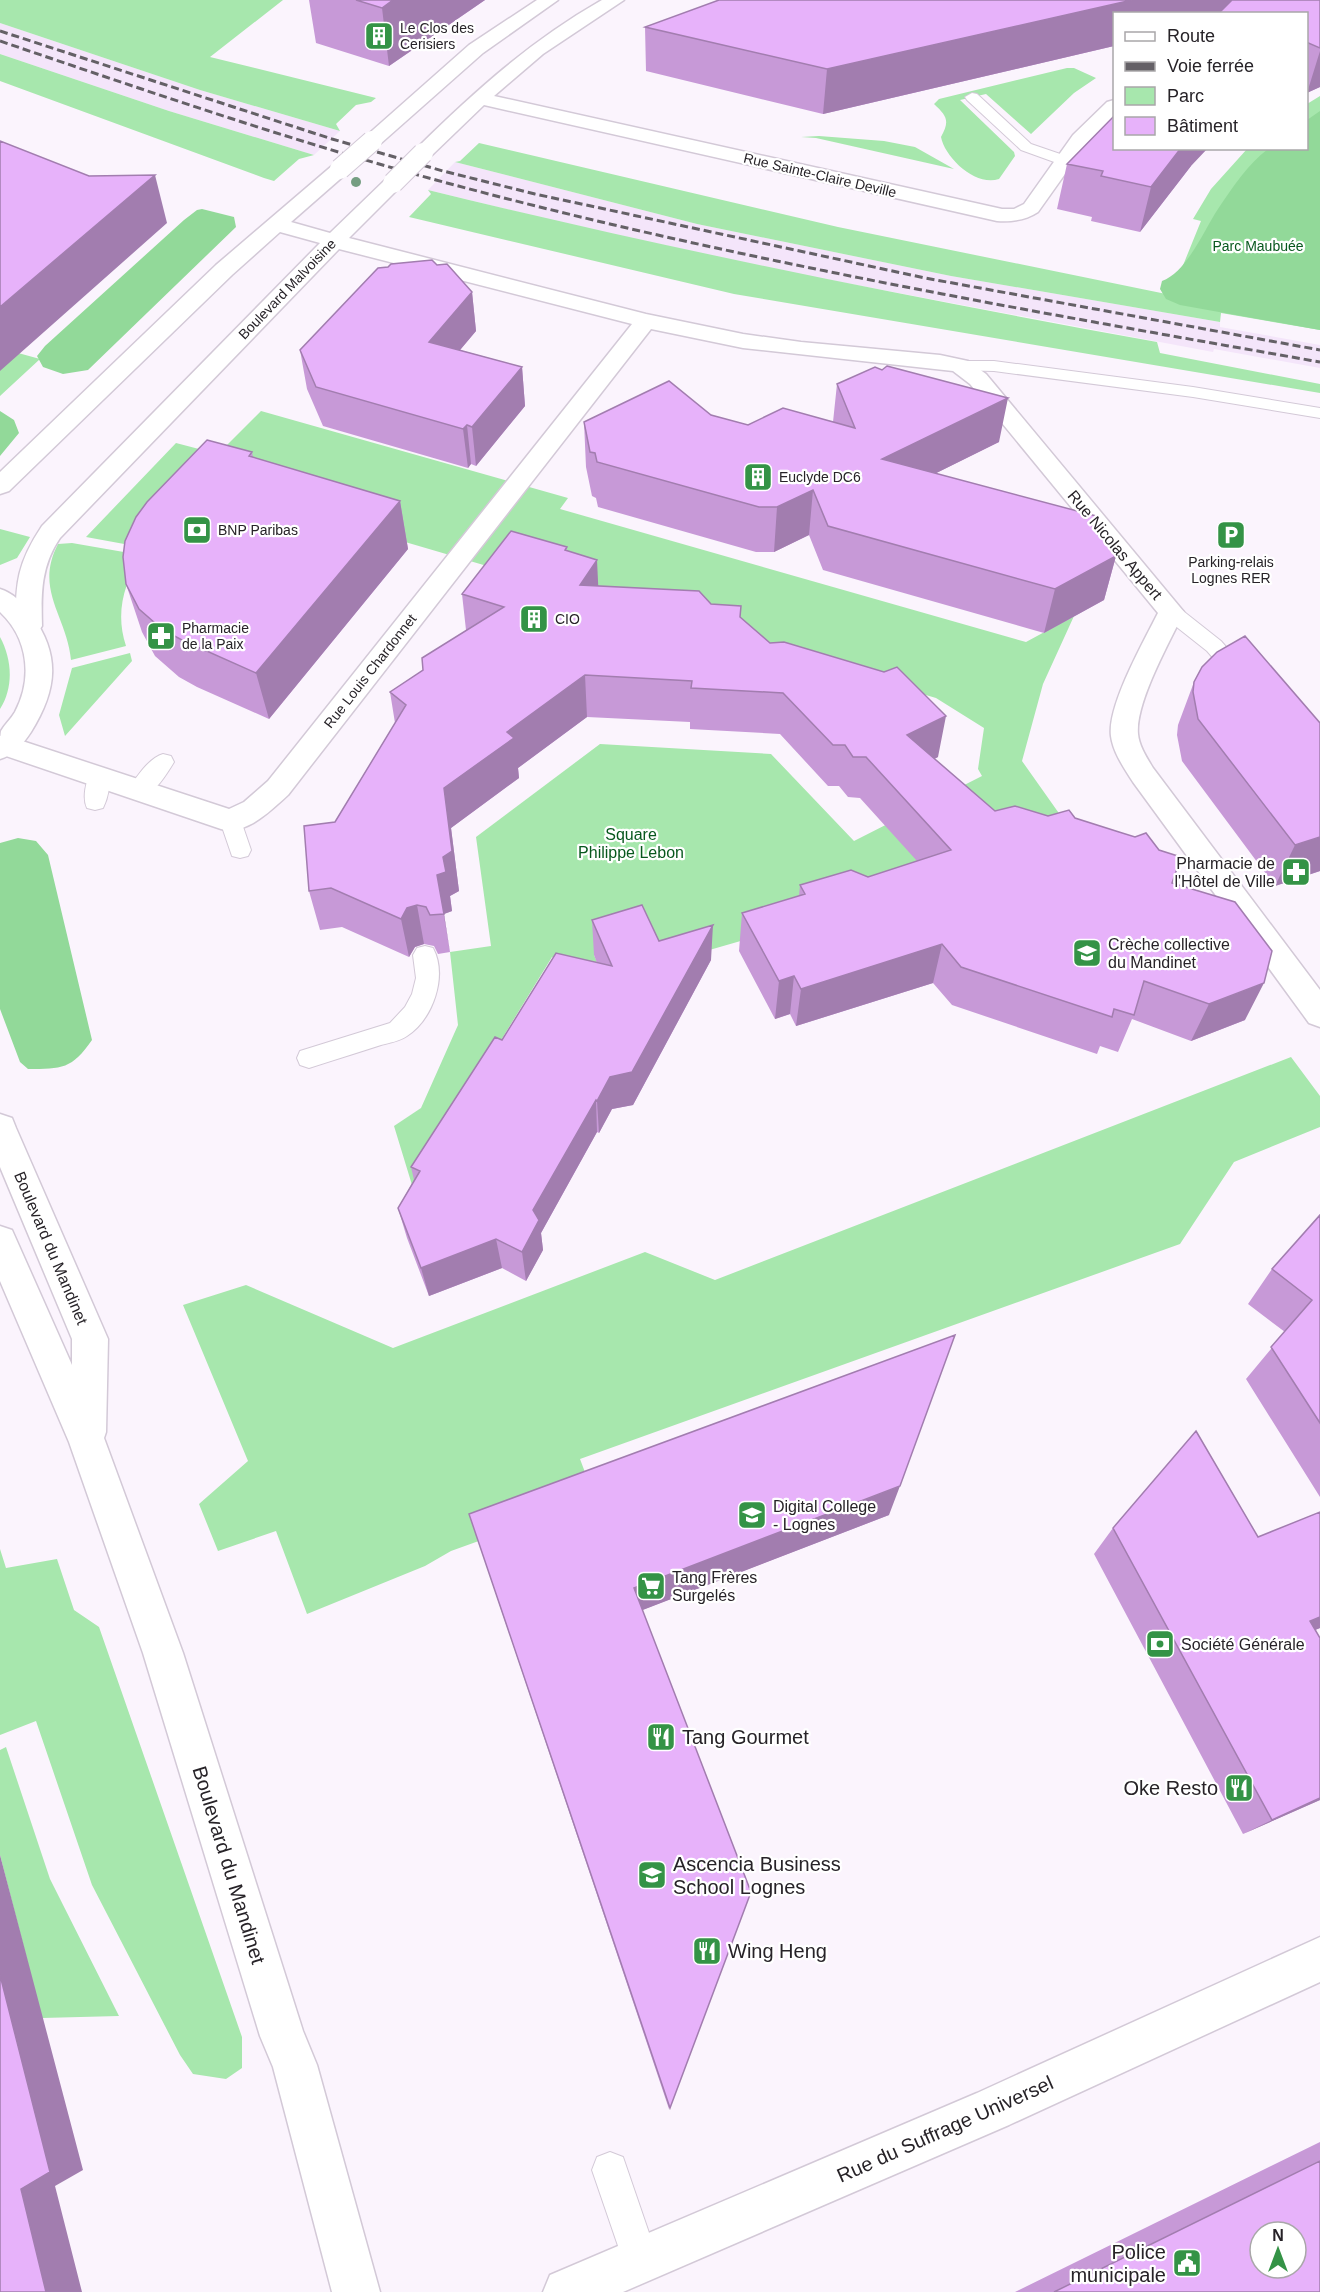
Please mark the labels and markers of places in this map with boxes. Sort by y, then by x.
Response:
building icon: Le Clos des Cerisiers [363,20,395,52]
place label: Le Clos des Cerisiers [400,20,474,52]
building icon: Euclyde DC6 [742,461,774,493]
place label: Euclyde DC6 [779,469,861,485]
bank icon: BNP Paribas [181,514,213,546]
parking icon: Parking-relais Lognes RER [1215,519,1247,551]
place label: BNP Paribas [218,522,298,538]
place label: Parking-relais Lognes RER [1188,554,1274,586]
building icon: CIO [518,603,550,635]
place label: CIO [555,611,580,627]
pharmacy icon: Pharmacie de la Paix [145,620,177,652]
place label: Pharmacie de la Paix [182,620,249,652]
place label: Pharmacie de l'Hôtel de Ville [1174,855,1275,890]
pharmacy icon: Pharmacie de l'Hôtel de Ville [1280,856,1312,888]
place label: Crèche collective du Mandinet [1108,936,1230,971]
school or university icon: Crèche collective du Mandinet [1071,937,1103,969]
place label: Digital College - Lognes [773,1498,876,1533]
school or university icon: Digital College - Lognes [736,1499,768,1531]
place label: Tang Frères Surgelés [672,1569,757,1604]
supermarket icon: Tang Frères Surgelés [635,1570,667,1602]
bank icon: Société Générale [1144,1628,1176,1660]
place label: Société Générale [1181,1636,1305,1653]
restaurant icon: Tang Gourmet [645,1721,677,1753]
place label: Tang Gourmet [682,1726,809,1748]
restaurant icon: Oke Resto [1223,1772,1255,1804]
place label: Oke Resto [1124,1777,1218,1799]
place label: Ascencia Business School Lognes [673,1853,841,1898]
school or university icon: Ascencia Business School Lognes [636,1859,668,1891]
restaurant icon: Wing Heng [691,1935,723,1967]
place label: Wing Heng [728,1940,827,1962]
place label: Police municipale [1070,2241,1166,2286]
public building icon: Police municipale [1171,2247,1203,2279]

